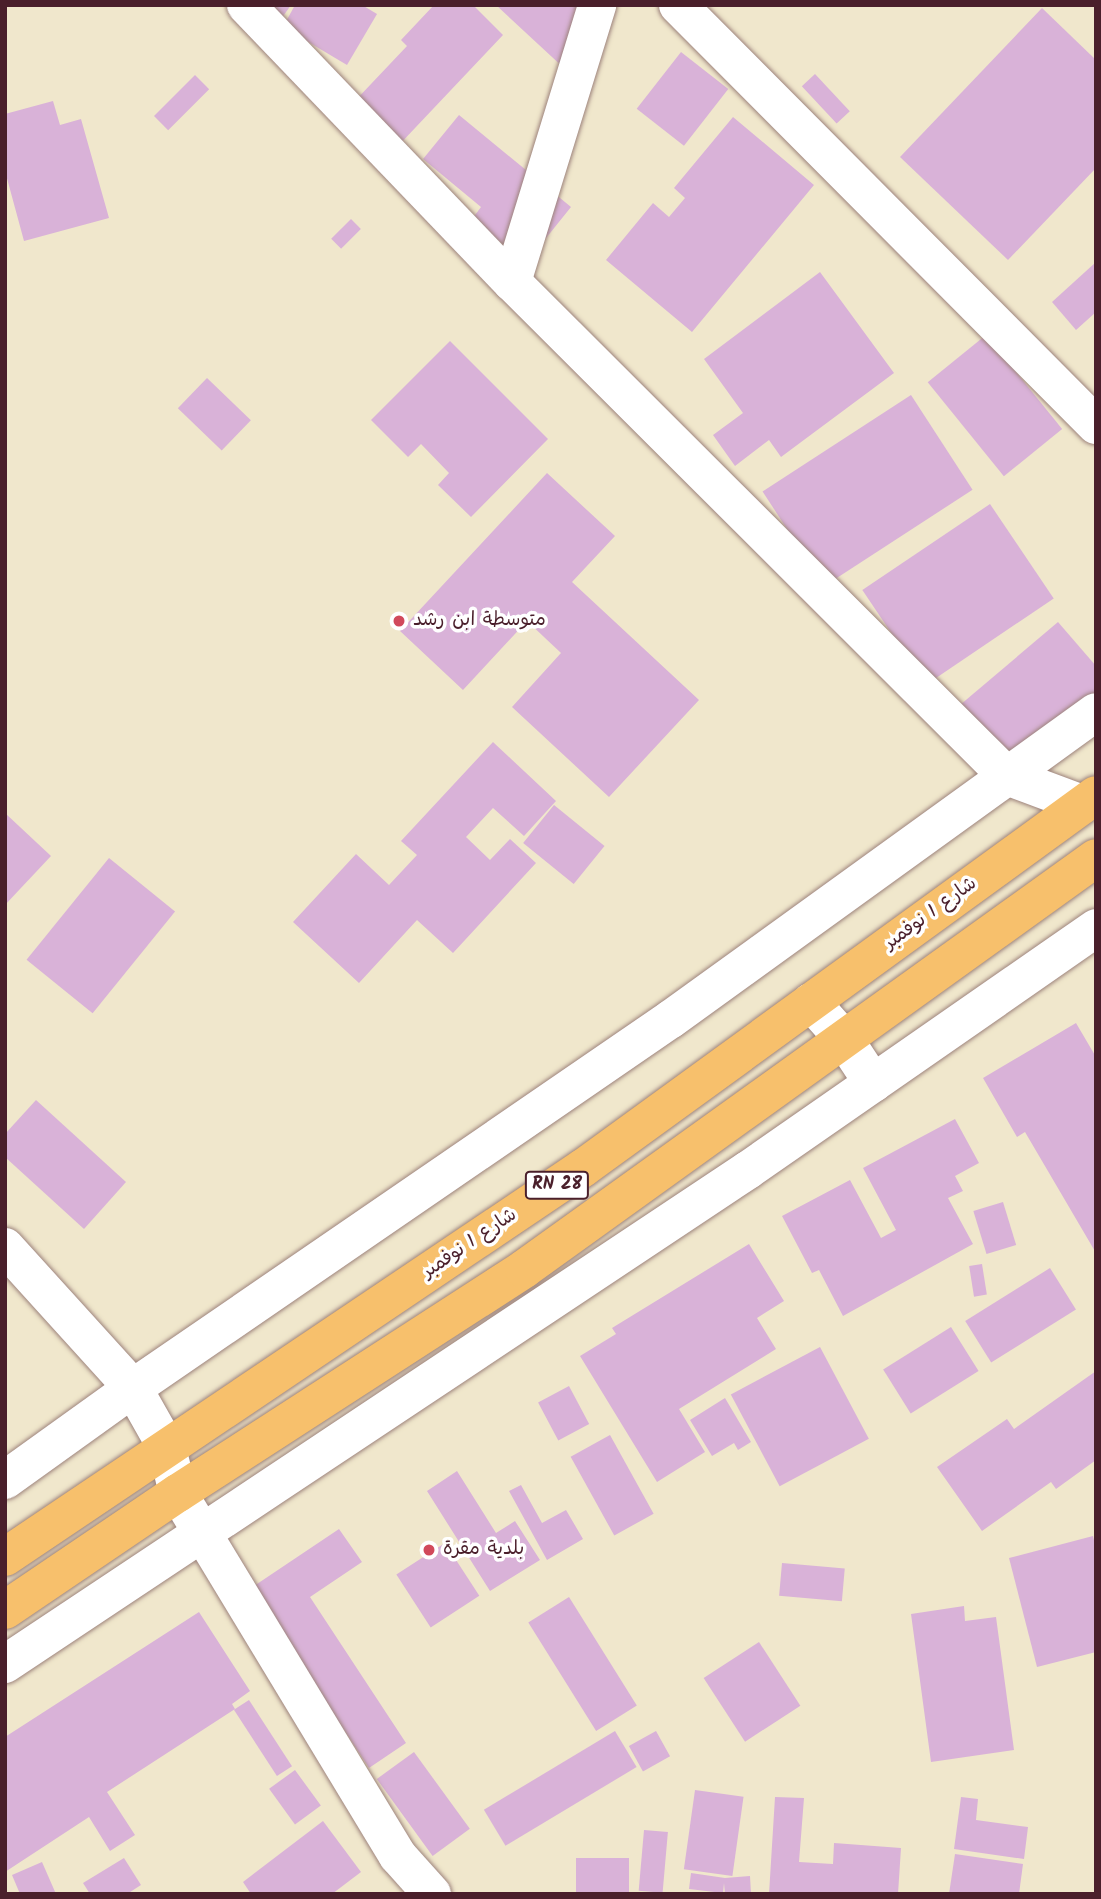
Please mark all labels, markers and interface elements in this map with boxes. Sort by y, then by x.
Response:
place label: متوسطة ابن رشد [413,610,546,632]
marker: متوسطة ابن رشد [391,613,407,629]
street label: شارع 1 نوفمبر [880,873,982,955]
road number: RN 28 [524,1170,590,1200]
street label: شارع 1 نوفمبر [419,1204,521,1284]
place label: بلدية مقرة [443,1539,524,1561]
marker: بلدية مقرة [421,1542,437,1558]

